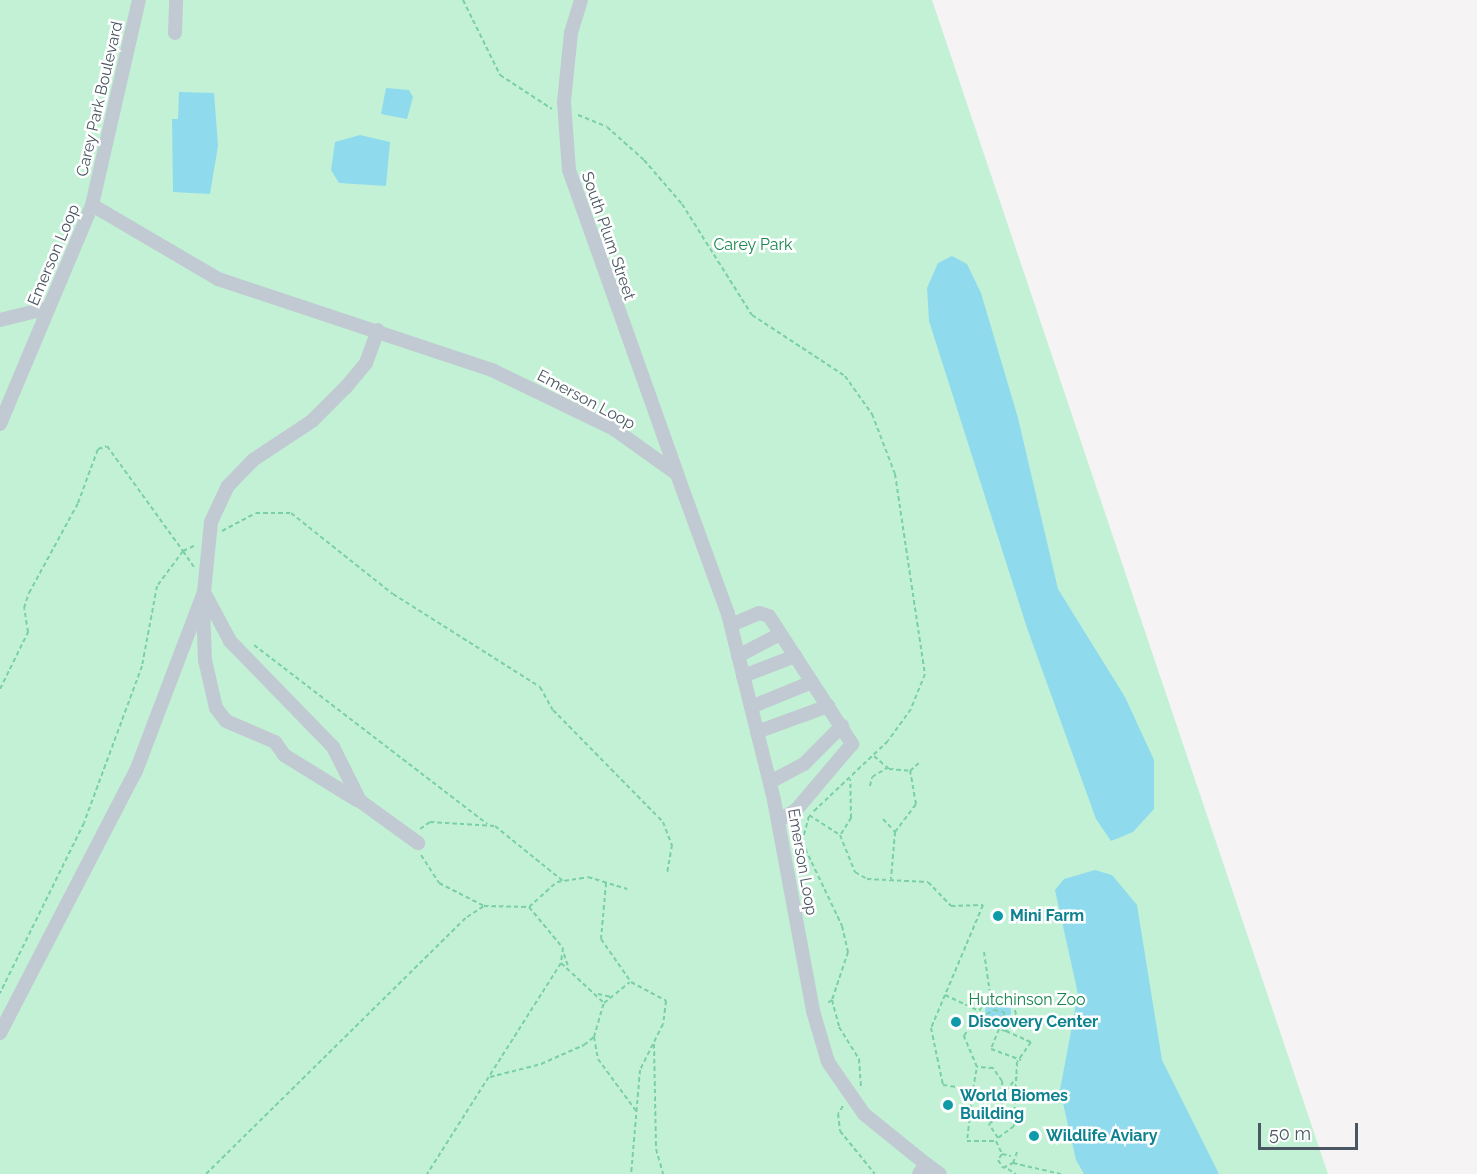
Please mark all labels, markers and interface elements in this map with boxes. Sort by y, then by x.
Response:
street label: Carey Park Boulevard [73,19,127,179]
street label: South Plum Street [577,169,639,303]
street label: Emerson Loop [24,202,84,308]
park label: Carey Park [713,235,793,255]
street label: Emerson Loop [534,366,638,434]
street label: Emerson Loop [783,807,821,917]
place label: Mini Farm [1010,906,1084,926]
marker: Mini Farm [991,909,1005,923]
park label: Hutchinson Zoo [969,990,1085,1010]
place label: Discovery Center [968,1012,1099,1032]
marker: Discovery Center [949,1015,963,1029]
place label: World Biomes Building [960,1086,1068,1124]
marker: World Biomes Building [941,1098,955,1112]
scale bar [1261,1111,1362,1149]
text: 50 m [1269,1123,1311,1144]
place label: Wildlife Aviary [1046,1126,1158,1146]
marker: Wildlife Aviary [1027,1129,1041,1143]

